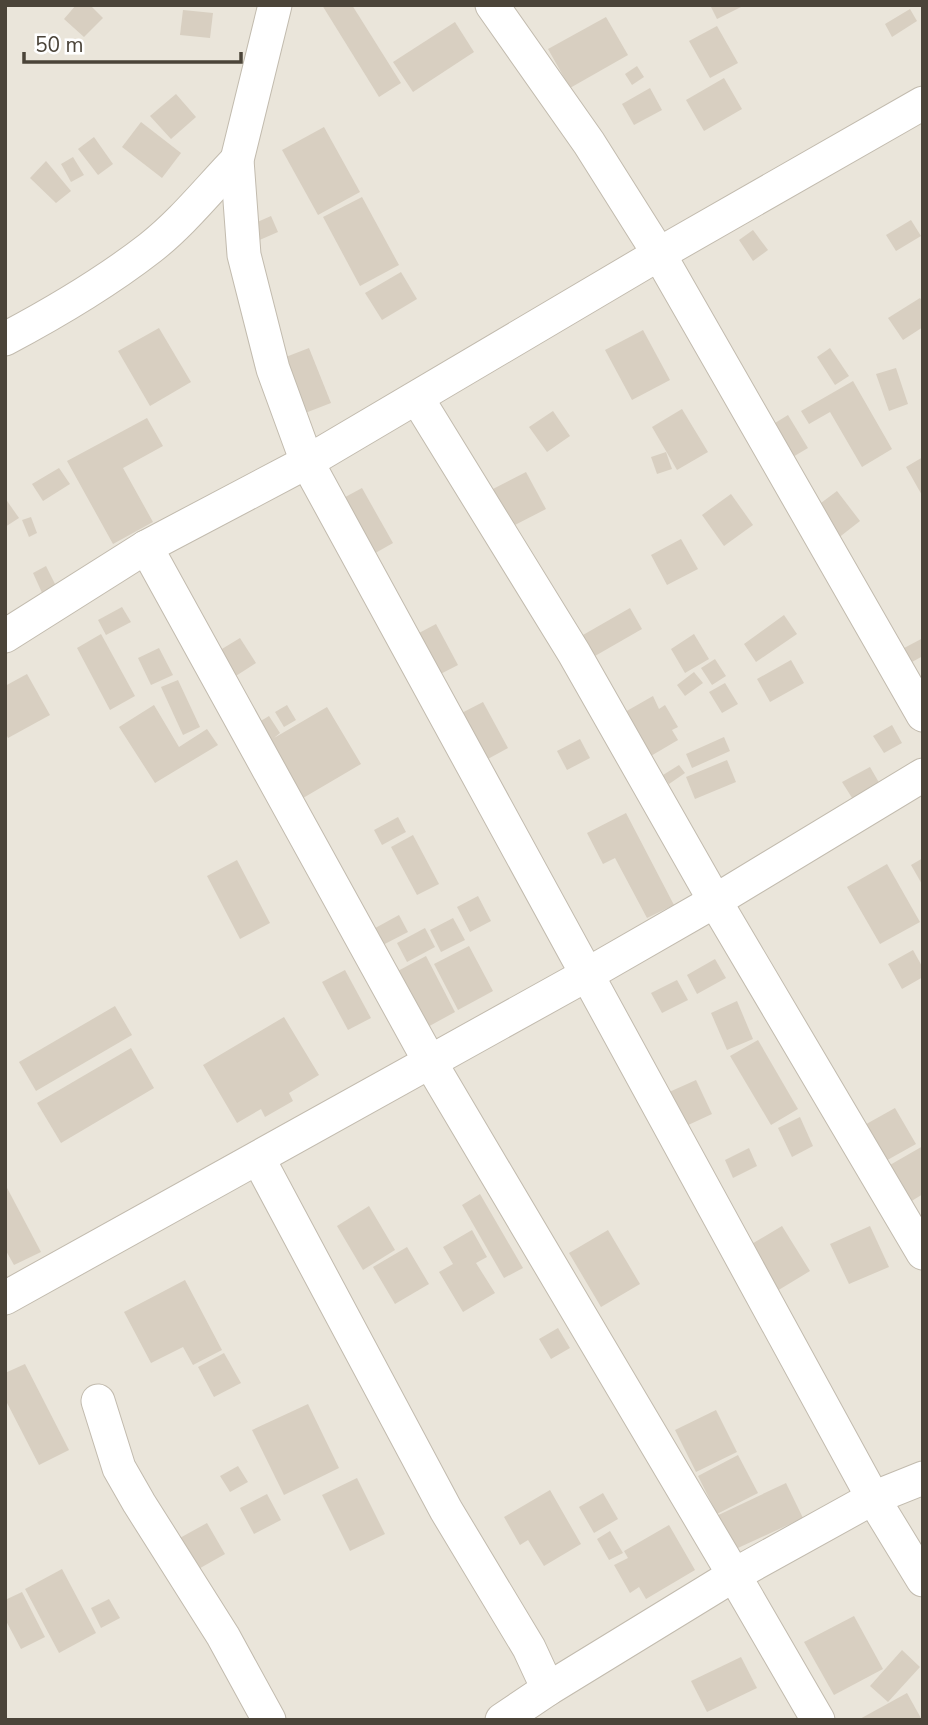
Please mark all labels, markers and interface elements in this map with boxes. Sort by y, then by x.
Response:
scale bar [24,21,242,65]
text: 50 m [35,31,84,59]

